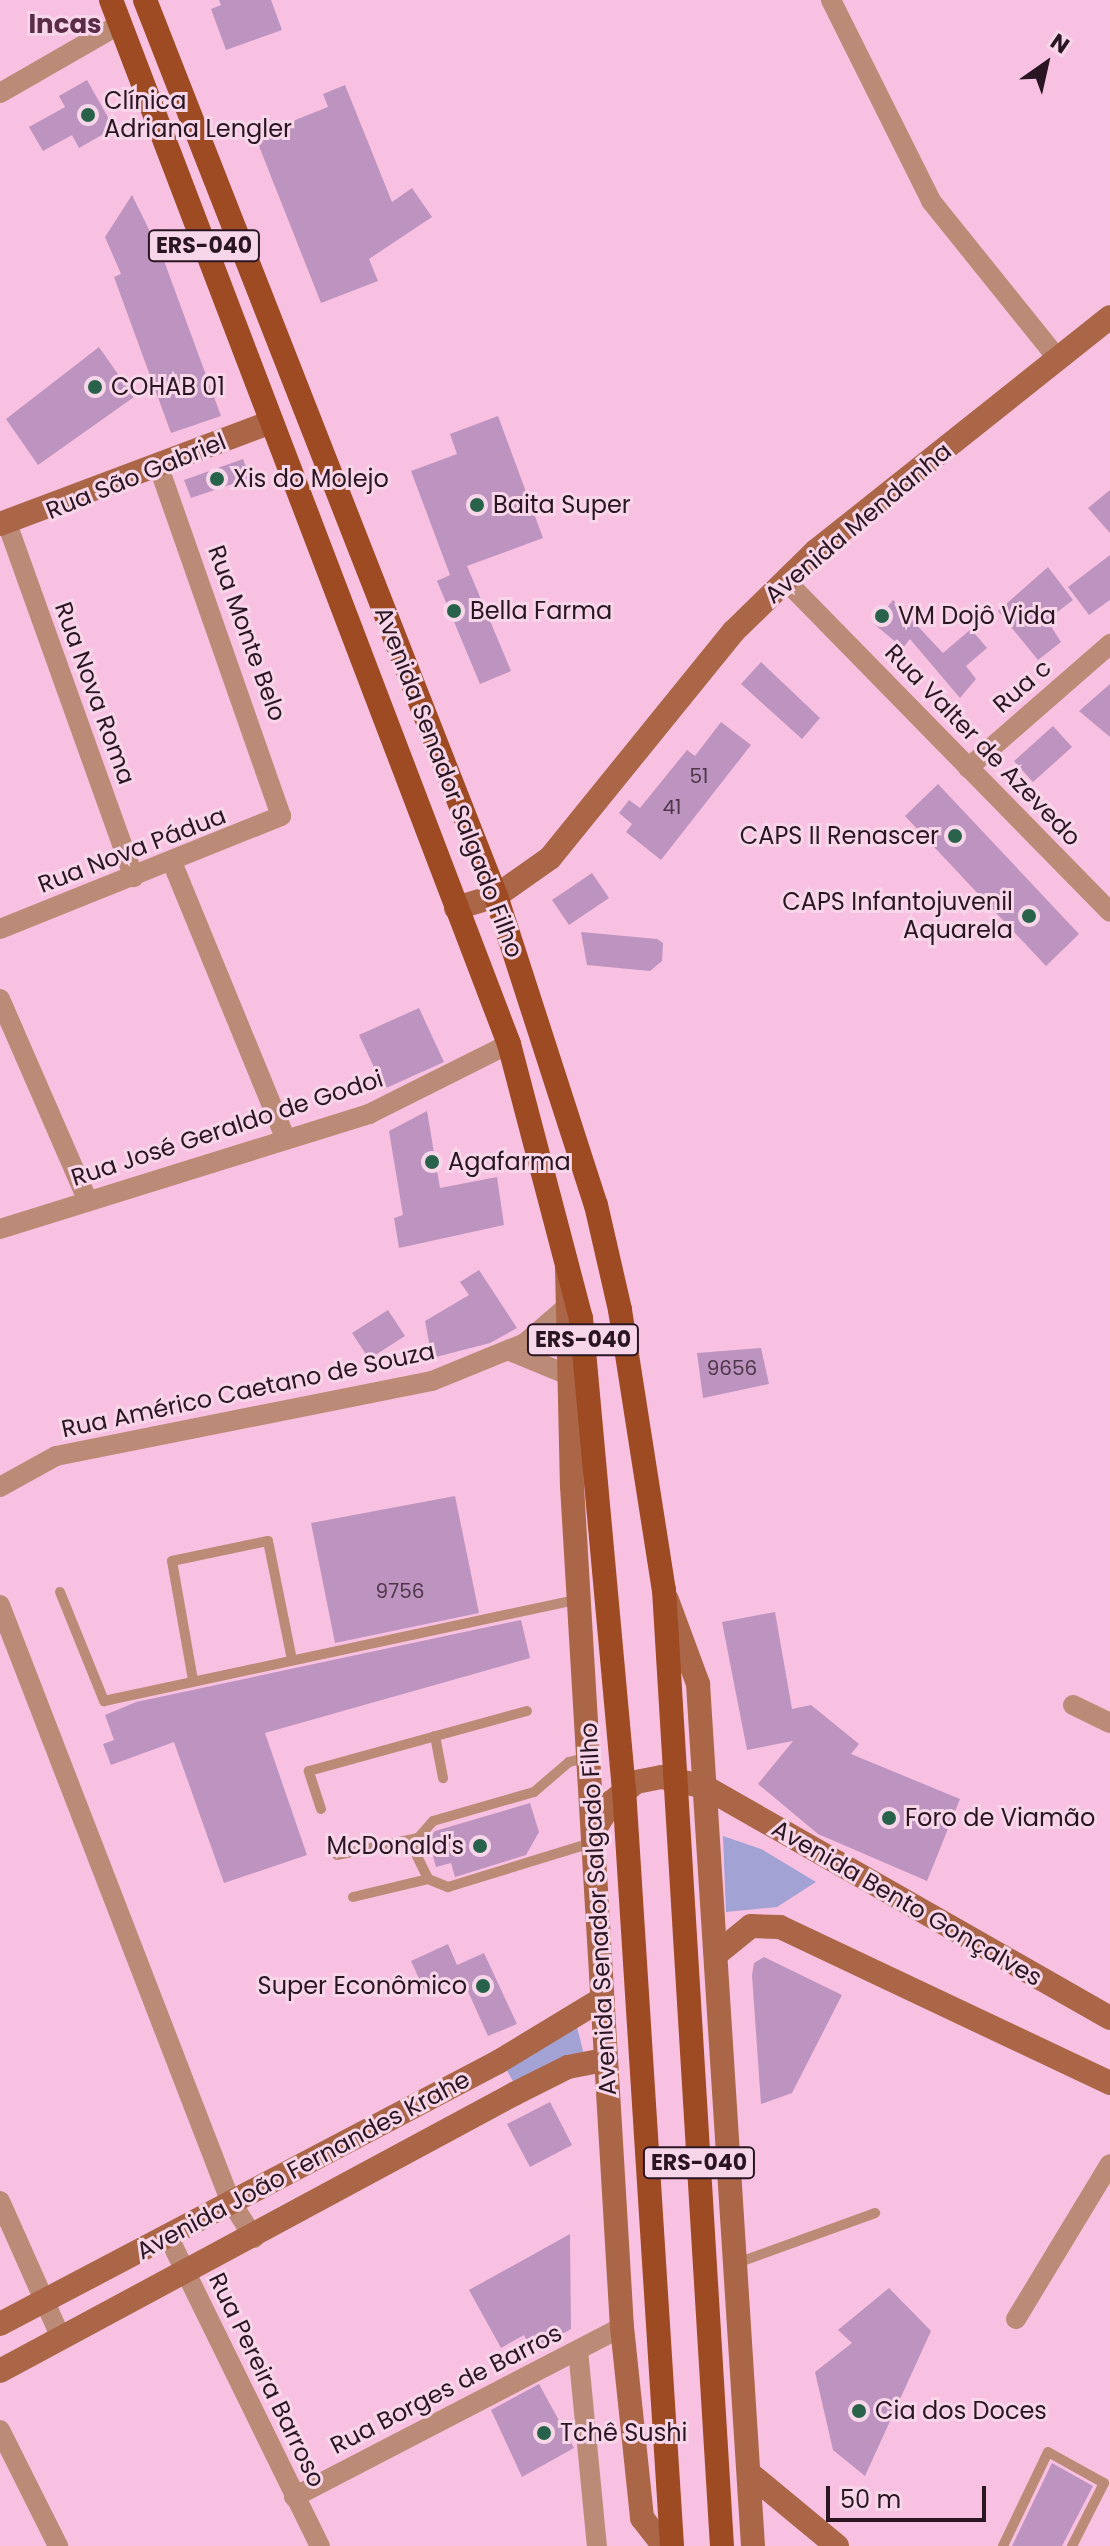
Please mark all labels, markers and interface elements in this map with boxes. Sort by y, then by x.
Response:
district label: Incas [28,9,102,41]
north arrow [1006,24,1086,104]
text: N [1044,26,1075,61]
place label: Clínica Adriana Lengler [104,87,292,143]
marker: Clínica Adriana Lengler [79,106,97,124]
road number: ERS-040 [146,228,262,264]
place label: COHAB 01 [111,373,225,401]
marker: COHAB 01 [86,378,104,396]
street label: Rua São Gabriel [42,427,230,525]
street label: Avenida Mendanha [759,436,957,610]
place label: Xis do Molejo [233,465,389,493]
marker: Xis do Molejo [208,470,226,488]
place label: Baita Super [493,491,631,519]
marker: Baita Super [468,496,486,514]
street label: Rua Monte Belo [202,541,292,725]
place label: Bella Farma [470,597,612,625]
street label: Rua Nova Roma [49,598,141,788]
marker: Bella Farma [445,602,463,620]
place label: VM Dojô Vida [898,602,1056,630]
street label: Avenida Senador Salgado Filho [369,603,529,961]
marker: VM Dojô Vida [873,607,891,625]
street label: Rua Valter de Azevedo [879,638,1087,852]
street label: Rua c [987,653,1057,719]
house number: 51 [690,764,708,788]
house number: 41 [663,795,681,819]
street label: Rua Nova Pádua [34,801,230,899]
place label: CAPS II Renascer [740,822,939,850]
marker: CAPS II Renascer [946,827,964,845]
place label: CAPS Infantojuvenil Aquarela [782,888,1013,944]
marker: CAPS Infantojuvenil Aquarela [1020,907,1038,925]
street label: Rua José Geraldo de Godoi [67,1064,387,1192]
place label: Agafarma [448,1148,571,1176]
marker: Agafarma [423,1153,441,1171]
road number: ERS-040 [525,1322,641,1358]
street label: Rua Américo Caetano de Souza [59,1336,437,1444]
house number: 9656 [707,1356,757,1380]
house number: 9756 [376,1579,424,1603]
street label: Avenida Senador Salgado Filho [574,1722,622,2096]
place label: Foro de Viamão [905,1804,1095,1832]
marker: Foro de Viamão [880,1809,898,1827]
street label: Avenida Bento Gonçalves [767,1814,1047,1992]
place label: McDonald's [326,1832,464,1860]
marker: McDonald's [471,1837,489,1855]
place label: Super Econômico [258,1972,467,2000]
marker: Super Econômico [474,1977,492,1995]
street label: Avenida João Fernandes Krahe [131,2065,475,2265]
road number: ERS-040 [641,2145,757,2181]
street label: Rua Pereira Barroso [203,2268,331,2492]
street label: Rua Borges de Barros [325,2318,567,2460]
place label: Cia dos Doces [875,2397,1047,2425]
marker: Cia dos Doces [850,2402,868,2420]
place label: Tchê Sushi [560,2419,687,2447]
marker: Tchê Sushi [535,2424,553,2442]
scale bar [830,2470,990,2520]
text: 50 m [840,2483,901,2516]

